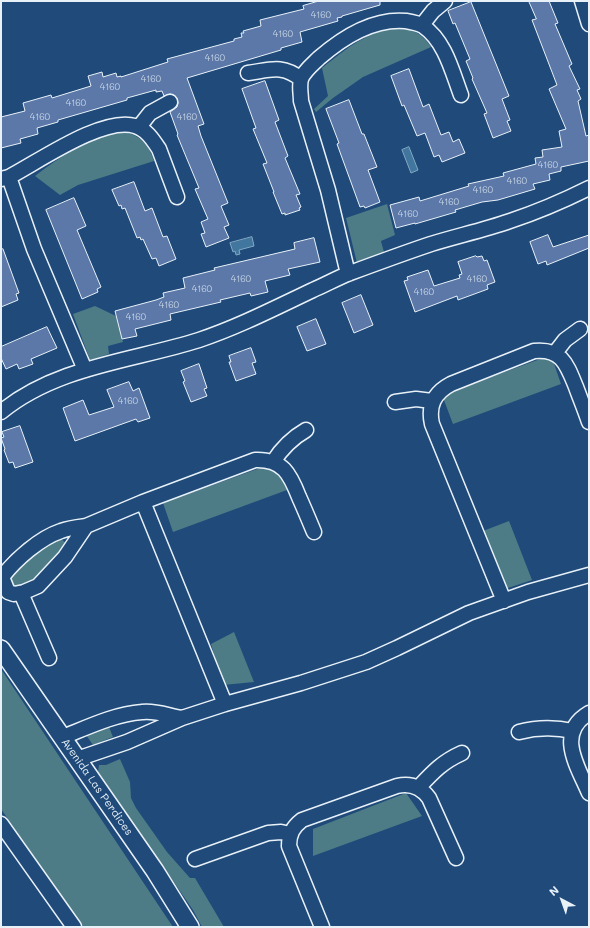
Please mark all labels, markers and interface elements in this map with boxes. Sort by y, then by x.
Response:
house number: 4160 [311,10,331,20]
house number: 4160 [273,29,293,39]
house number: 4160 [205,53,225,63]
house number: 4160 [141,74,161,84]
house number: 4160 [100,82,120,92]
house number: 4160 [66,98,86,108]
house number: 4160 [30,112,50,122]
house number: 4160 [177,112,197,122]
house number: 4160 [538,160,558,170]
house number: 4160 [507,176,527,186]
house number: 4160 [473,185,493,195]
house number: 4160 [439,197,459,207]
house number: 4160 [398,209,418,219]
house number: 4160 [231,274,251,284]
house number: 4160 [467,274,487,284]
house number: 4160 [192,284,212,294]
house number: 4160 [414,287,434,297]
house number: 4160 [159,300,179,310]
house number: 4160 [126,312,146,322]
house number: 4160 [118,396,138,406]
street label: Avenida Las Perdices [58,736,136,838]
north arrow [542,880,582,920]
text: N [546,882,562,899]

